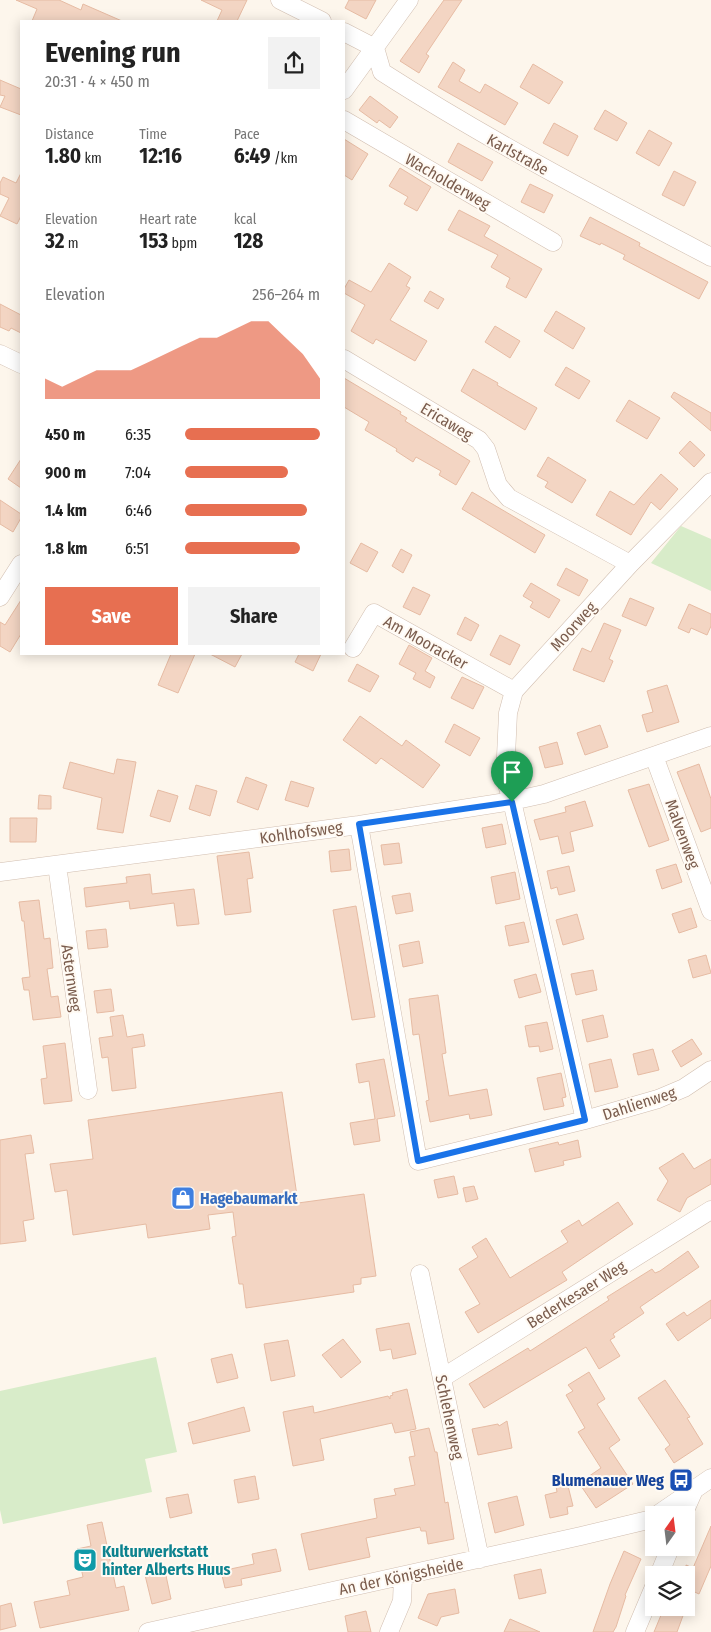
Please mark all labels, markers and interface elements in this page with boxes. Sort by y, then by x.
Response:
text: Evening run [45,36,181,69]
button: share [268,37,320,89]
text: 20:31 · 4 × 450 m [45,72,150,91]
text: Distance [45,126,94,143]
text: Time [139,126,167,143]
text: Pace [234,126,260,143]
street label: Karlstraße [484,130,552,179]
text: 1.80 [45,143,81,169]
text: 12:16 [139,143,182,169]
text: 6:49 [234,143,271,169]
street label: Wacholderweg [402,149,494,214]
text: km [81,150,102,167]
text: /km [271,150,298,167]
text: Elevation [45,211,98,228]
text: Heart rate [139,211,197,228]
text: kcal [234,211,256,228]
text: 32 [45,228,65,254]
text: 153 [139,228,168,254]
text: 128 [234,228,263,254]
text: m [65,235,79,252]
text: bpm [168,235,197,252]
text: Elevation [45,285,105,304]
text: 256–264 m [252,285,320,304]
street label: Ericaweg [417,399,477,445]
text: 450 m [45,425,85,444]
text: 6:35 [125,425,151,444]
text: 900 m [45,463,86,482]
text: 7:04 [125,463,151,482]
text: 1.4 km [45,501,87,520]
text: 6:46 [125,501,152,520]
text: 1.8 km [45,539,88,558]
text: 6:51 [125,539,149,558]
button: Save [45,587,178,645]
button: Share [188,587,320,645]
street label: Moorweg [546,597,601,655]
street label: Am Mooracker [380,612,472,674]
pin [491,751,533,802]
icon: arrive [498,758,526,786]
street label: Malvenweg [661,797,704,872]
street label: Kohlhofsweg [258,817,344,848]
street label: Asternweg [57,943,86,1014]
street label: Dahlienweg [600,1083,679,1124]
shop icon: Hagebaumarkt [170,1185,196,1211]
place label: Hagebaumarkt [200,1189,298,1208]
street label: Bederkesaer Weg [523,1256,630,1332]
street label: Schlehenweg [431,1373,468,1462]
bus stop icon: Blumenauer Weg [668,1467,694,1493]
place label: Blumenauer Weg [552,1471,664,1490]
north arrow [645,1506,695,1556]
map controls [645,1506,695,1616]
place label: Kulturwerkstatt hinter Alberts Huus [102,1542,230,1579]
theatre icon: Kulturwerkstatt hinter Alberts Huus [72,1547,98,1573]
street label: An der Königsheide [337,1554,465,1599]
button: layers [645,1566,695,1616]

